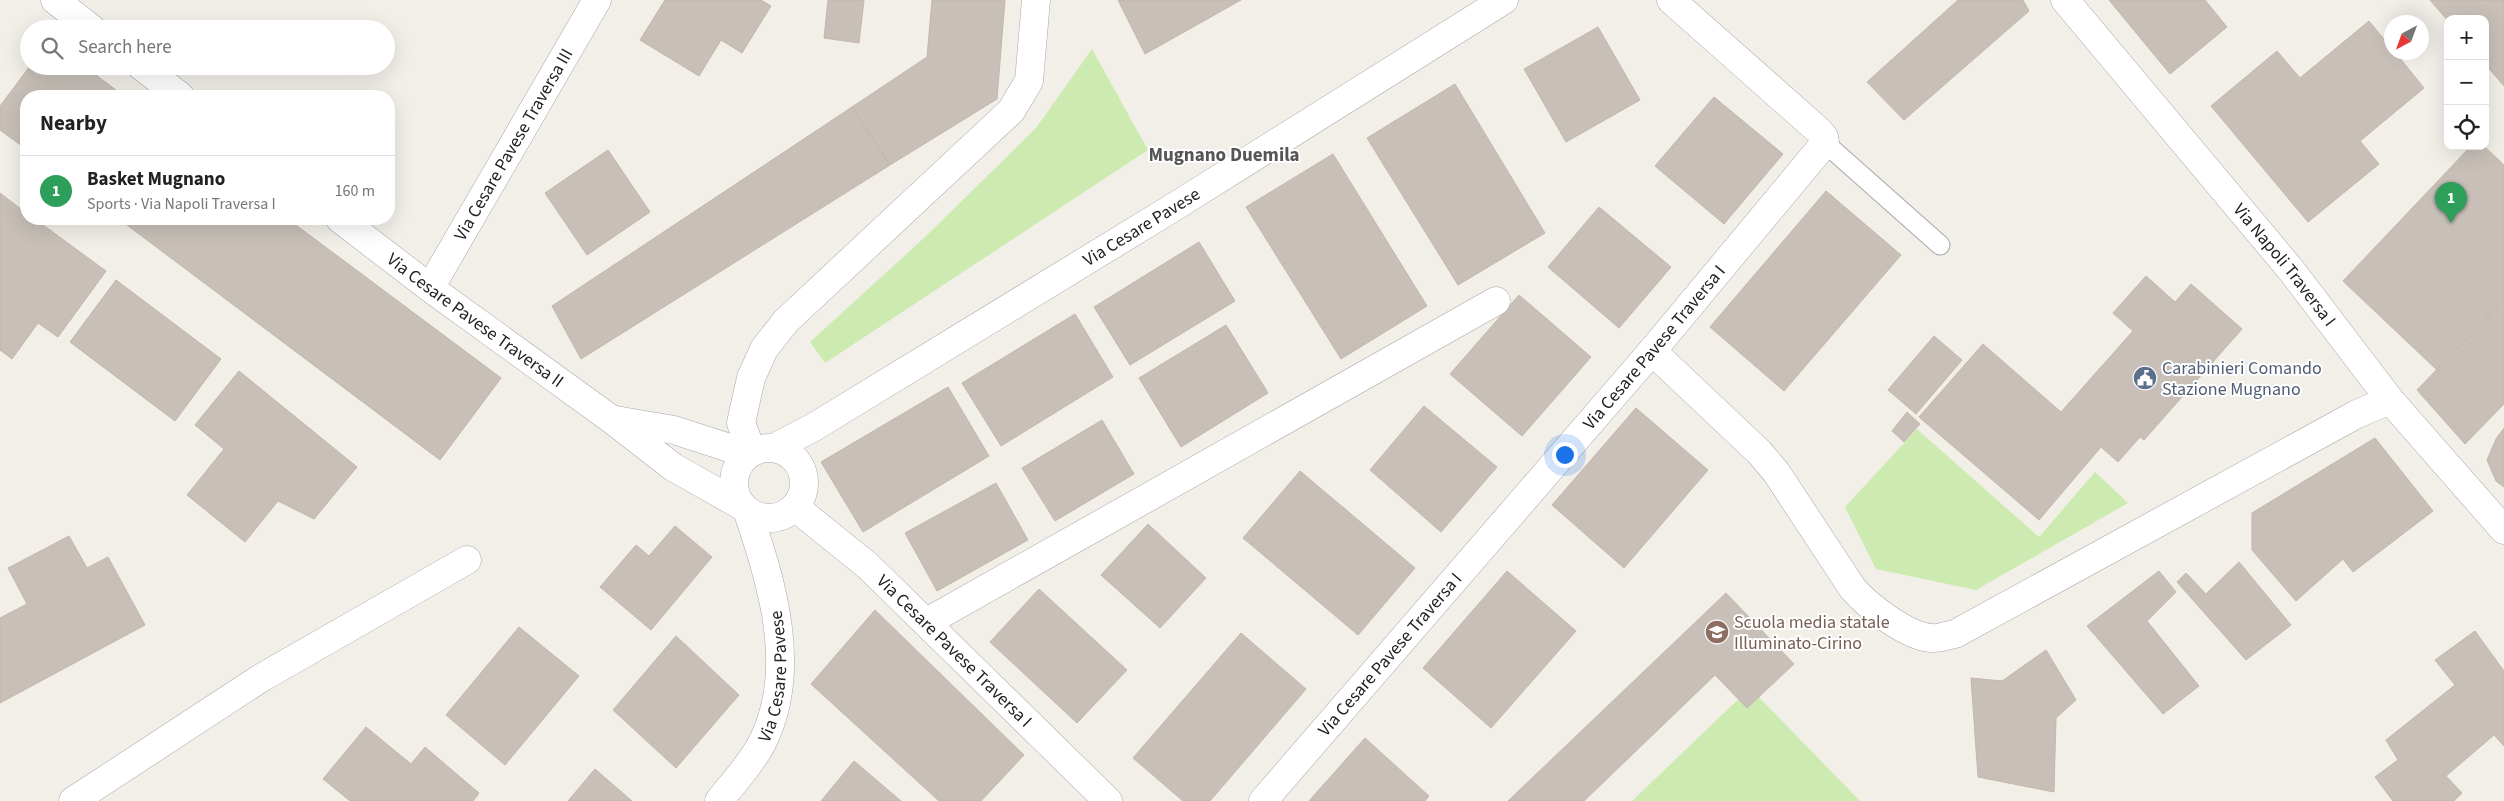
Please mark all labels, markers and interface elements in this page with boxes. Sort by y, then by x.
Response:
north arrow [2384,15,2429,60]
map controls [2444,15,2489,150]
button: + [2444,15,2489,60]
search box [20,20,395,75]
icon: search [38,34,66,62]
text: Search here [78,34,172,61]
street label: Via Cesare Pavese Traversa III [448,44,579,245]
button: − [2444,60,2489,105]
button: locate [2444,105,2489,150]
text: Nearby [40,108,107,138]
district label: Mugnano Duemila [1148,142,1300,169]
text: Basket Mugnano [87,166,225,193]
text: 1 [52,180,60,202]
text: 160 m [335,180,375,202]
street label: Via Cesare Pavese [1078,182,1205,273]
pin: 1 [2435,182,2467,223]
text: Sports · Via Napoli Traversa I [87,193,276,215]
street label: Via Napoli Traversa I [2227,198,2342,332]
street label: Via Cesare Pavese Traversa II [381,247,569,394]
street label: Via Cesare Pavese Traversa I [1577,260,1731,435]
place label: Carabinieri Comando Stazione Mugnano [2162,356,2322,402]
public building icon: Carabinieri Comando Stazione Mugnano [2132,365,2158,391]
your location [1552,442,1578,468]
street label: Via Cesare Pavese Traversa I [1312,567,1468,742]
street label: Via Cesare Pavese Traversa I [871,569,1038,733]
street label: Via Cesare Pavese [752,609,793,746]
place label: Scuola media statale Illuminato-Cirino [1734,610,1890,656]
school or university icon: Scuola media statale Illuminato-Cirino [1704,619,1730,645]

